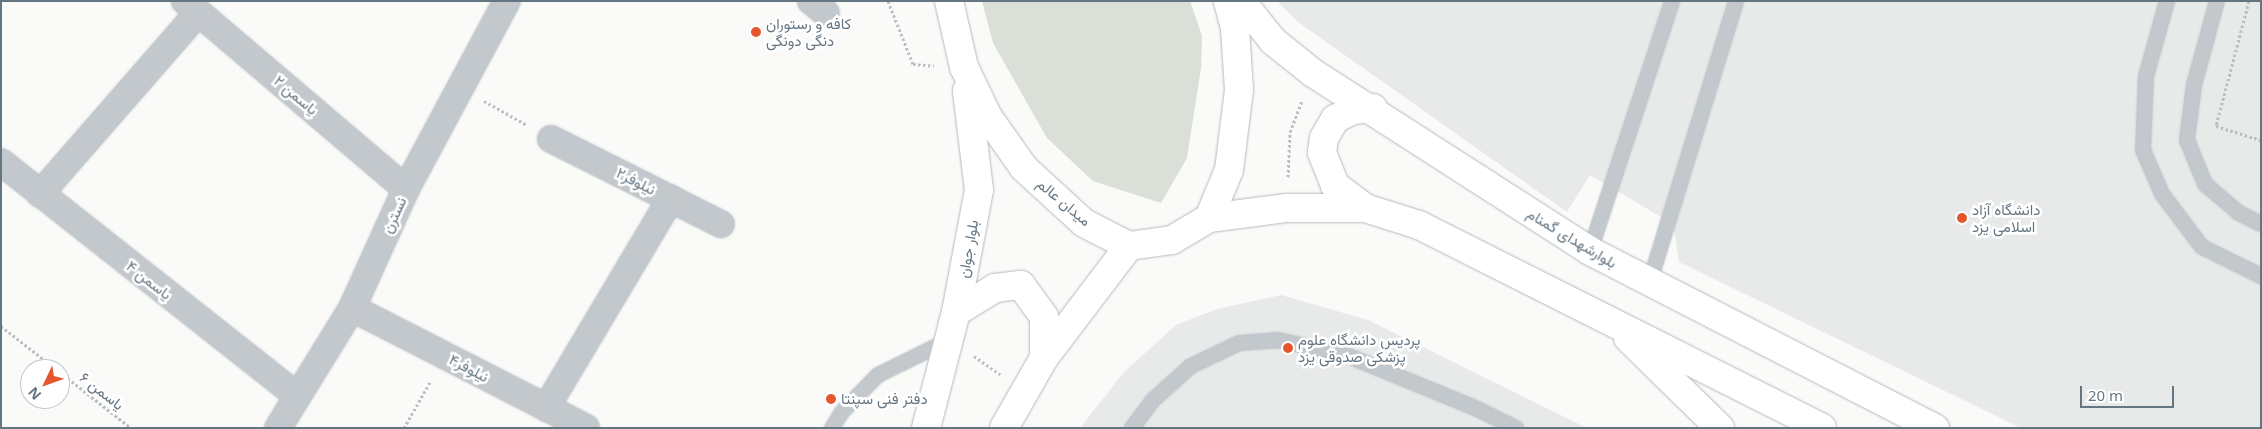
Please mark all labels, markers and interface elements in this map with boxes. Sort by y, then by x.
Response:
place label: کافه و رستوران دنگی دونگی [766,14,851,49]
marker: کافه و رستوران دنگی دونگی [750,26,762,38]
street label: یاسمن ۲ [270,72,322,118]
street label: نیلوفر۲ [613,164,659,198]
street label: میدان عالم [1034,174,1094,230]
street label: نسترن [378,194,410,236]
place label: دانشگاه آزاد اسلامی یزد [1972,200,2040,235]
street label: بلوارشهدای گمنام [1524,204,1620,272]
marker: دانشگاه آزاد اسلامی یزد [1956,212,1968,224]
street label: بلوار جوان [954,219,982,279]
street label: یاسمن ۴ [123,257,175,303]
place label: پردیس دانشگاه علوم پزشکی صدوقی یزد [1298,330,1420,365]
marker: پردیس دانشگاه علوم پزشکی صدوقی یزد [1282,342,1294,354]
street label: نیلوفر۴ [446,350,492,386]
north arrow [20,359,70,409]
street label: یاسمن ۶ [76,368,128,414]
scale bar [2082,376,2176,408]
text: N [23,383,45,404]
text: 20 m [2088,385,2123,405]
place label: دفتر فنی سپنتا [841,390,928,408]
marker: دفتر فنی سپنتا [825,393,837,405]

